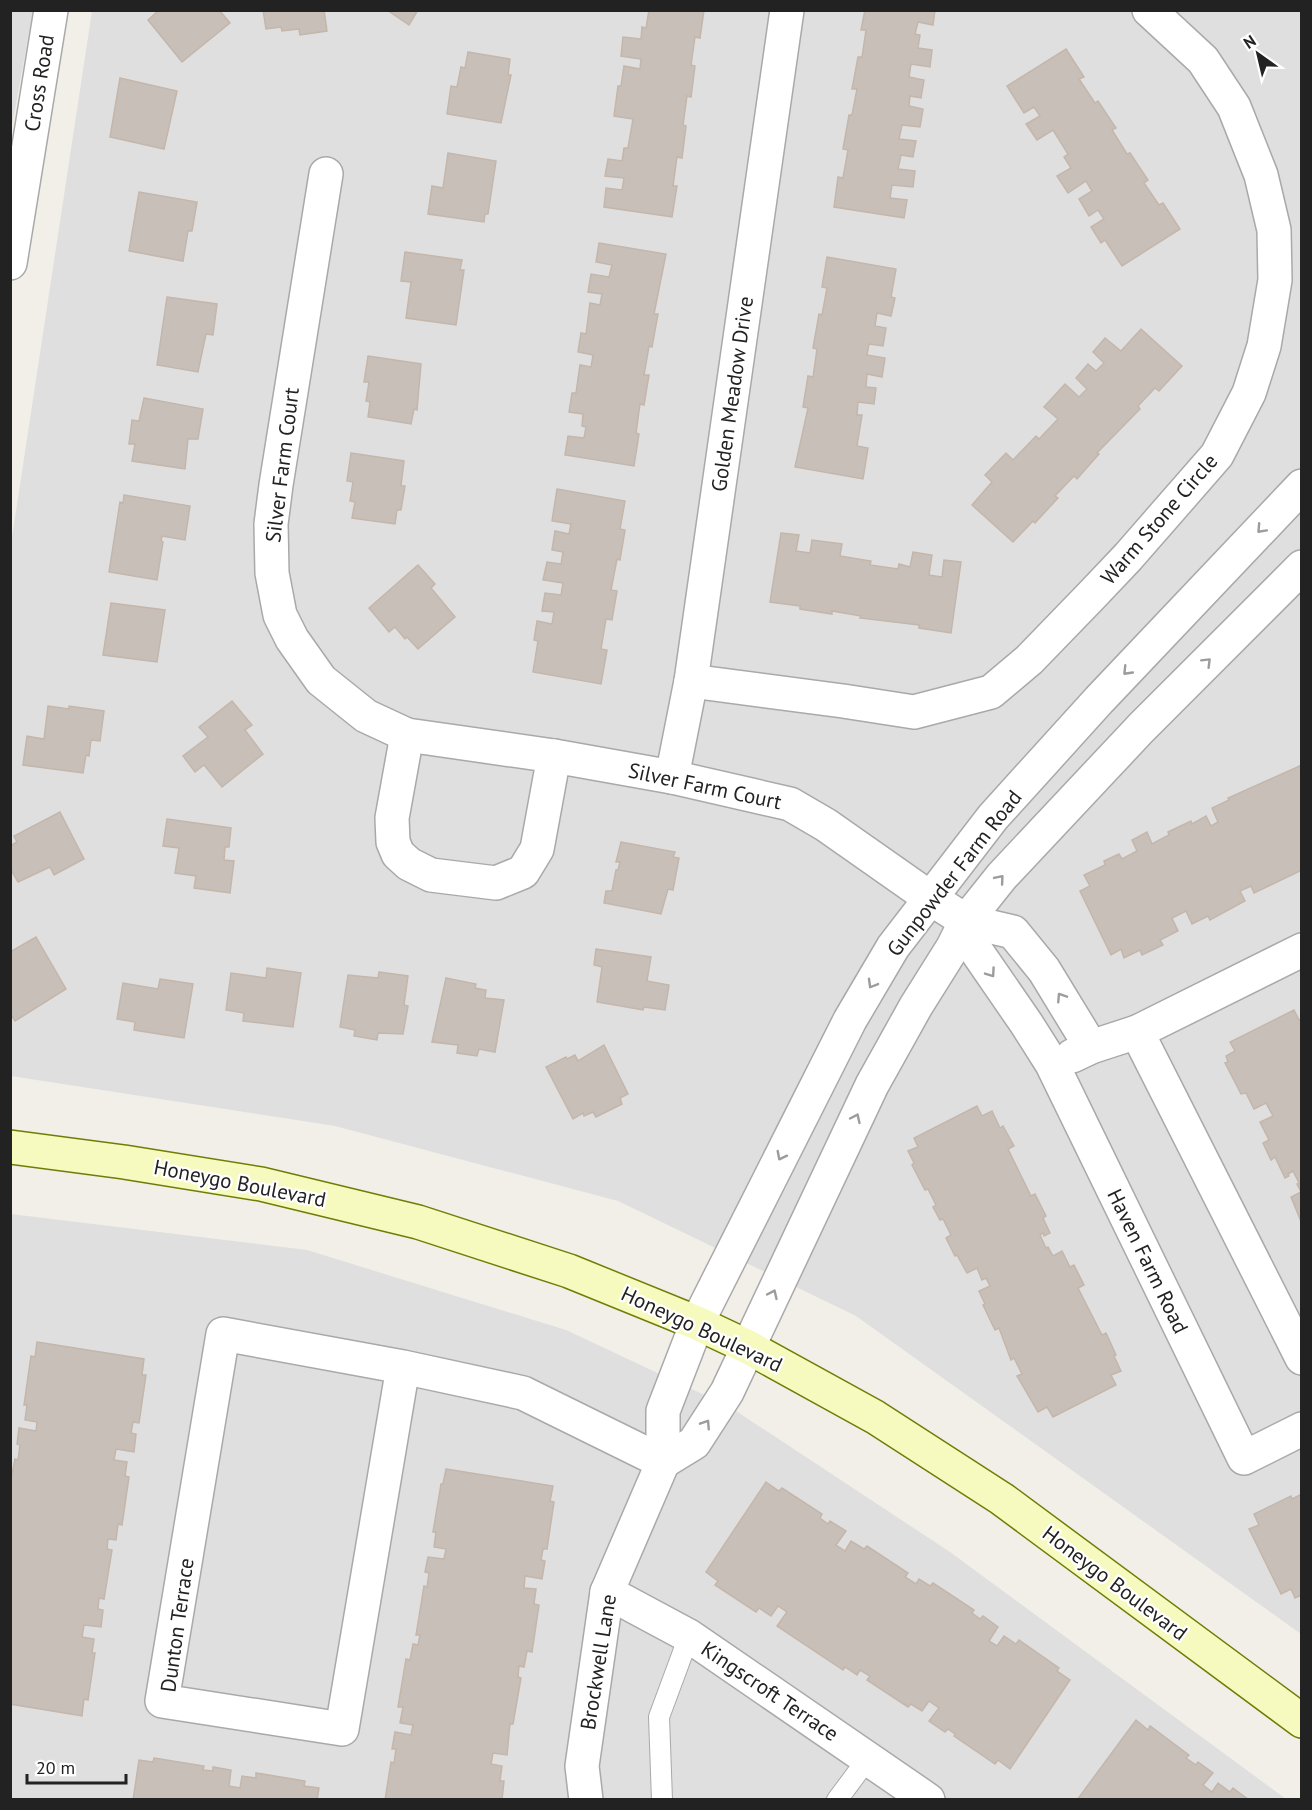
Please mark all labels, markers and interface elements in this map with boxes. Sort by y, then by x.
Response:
north arrow [1228,24,1288,84]
text: N [1240,30,1260,53]
street label: Cross Road [18,33,60,133]
street label: Golden Meadow Drive [705,295,759,493]
street label: Silver Farm Court [259,386,305,544]
street label: Warm Stone Circle [1095,448,1223,590]
one-way arrow [1258,522,1269,533]
one-way arrow [1199,659,1210,670]
one-way arrow [1124,663,1135,674]
street label: Silver Farm Court [626,757,784,815]
street label: Gunpowder Farm Road [881,784,1027,962]
one-way arrow [992,875,1003,886]
one-way arrow [984,966,995,977]
one-way arrow [867,978,879,988]
one-way arrow [1057,993,1068,1004]
one-way arrow [849,1113,861,1124]
one-way arrow [777,1150,788,1161]
street label: Honeygo Boulevard [152,1153,328,1213]
street label: Haven Farm Road [1101,1184,1195,1338]
street label: Honeygo Boulevard [617,1280,787,1378]
one-way arrow [766,1290,778,1301]
one-way arrow [698,1420,709,1431]
street label: Honeygo Boulevard [1037,1520,1193,1646]
street label: Dunton Terrace [154,1556,200,1694]
street label: Brockwell Lane [574,1592,622,1732]
street label: Kingscroft Terrace [696,1635,844,1747]
scale bar [27,1747,126,1785]
text: 20 m [36,1756,75,1779]

